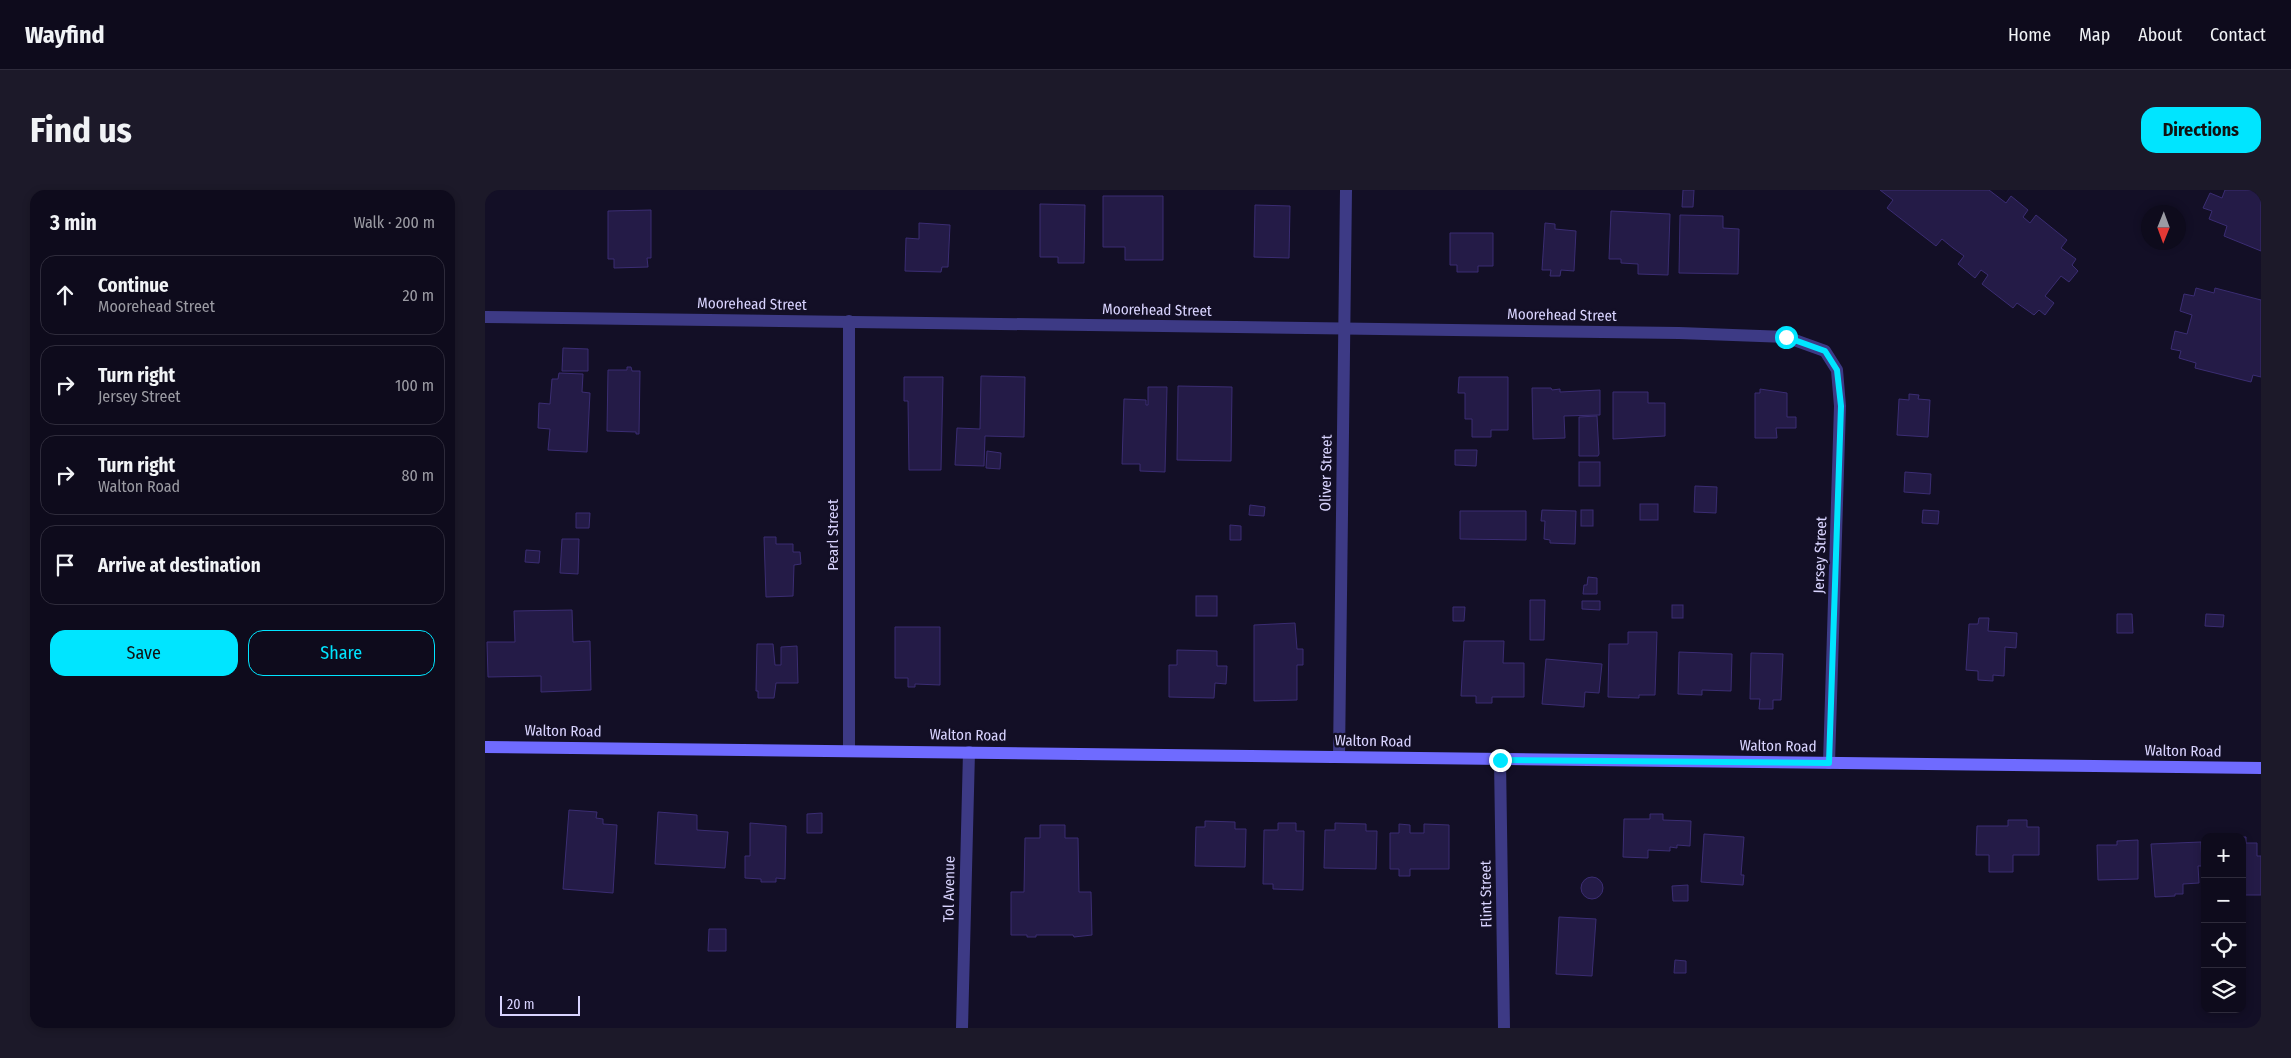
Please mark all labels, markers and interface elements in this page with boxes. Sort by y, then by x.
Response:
text: Wayfind [25,21,105,49]
text: Home [2008,24,2051,46]
text: Map [2079,24,2110,46]
text: About [2138,24,2182,46]
text: Contact [2210,24,2266,46]
button: Directions [2141,107,2261,153]
text: Find us [30,109,132,151]
north arrow [2141,205,2186,250]
text: 3 min [50,210,97,236]
text: Walk · 200 m [353,213,435,232]
text: Continue [98,274,169,297]
icon: ahead [51,281,79,309]
text: 20 m [403,286,434,305]
street label: Moorehead Street [697,294,807,314]
text: Moorehead Street [98,297,215,316]
street label: Moorehead Street [1102,300,1212,320]
street label: Moorehead Street [1507,305,1617,325]
route start [1775,326,1798,349]
text: Turn right [98,364,175,387]
icon: right [51,371,79,399]
text: 100 m [395,376,434,395]
text: Jersey Street [98,387,181,406]
street label: Oliver Street [1316,434,1336,512]
text: Turn right [98,454,175,477]
icon: right [51,461,79,489]
text: 80 m [402,466,434,485]
text: Walton Road [98,477,180,496]
street label: Pearl Street [824,499,842,571]
street label: Jersey Street [1810,516,1830,594]
icon: arrive [51,551,79,579]
text: Arrive at destination [98,554,261,577]
button: Save [50,630,238,676]
button: Share [248,630,435,676]
street label: Walton Road [524,721,602,741]
street label: Walton Road [929,725,1007,745]
street label: Walton Road [1334,731,1412,751]
street label: Walton Road [1739,736,1817,756]
street label: Walton Road [2144,741,2222,761]
route end [1489,749,1512,772]
map controls [2201,833,2246,1013]
button: + [2201,833,2246,878]
street label: Tol Avenue [939,856,959,922]
street label: Flint Street [1476,860,1496,928]
button: − [2201,878,2246,923]
button: locate [2201,923,2246,968]
button: layers [2201,968,2246,1013]
scale bar [500,993,580,1016]
text: 20 m [507,996,535,1013]

